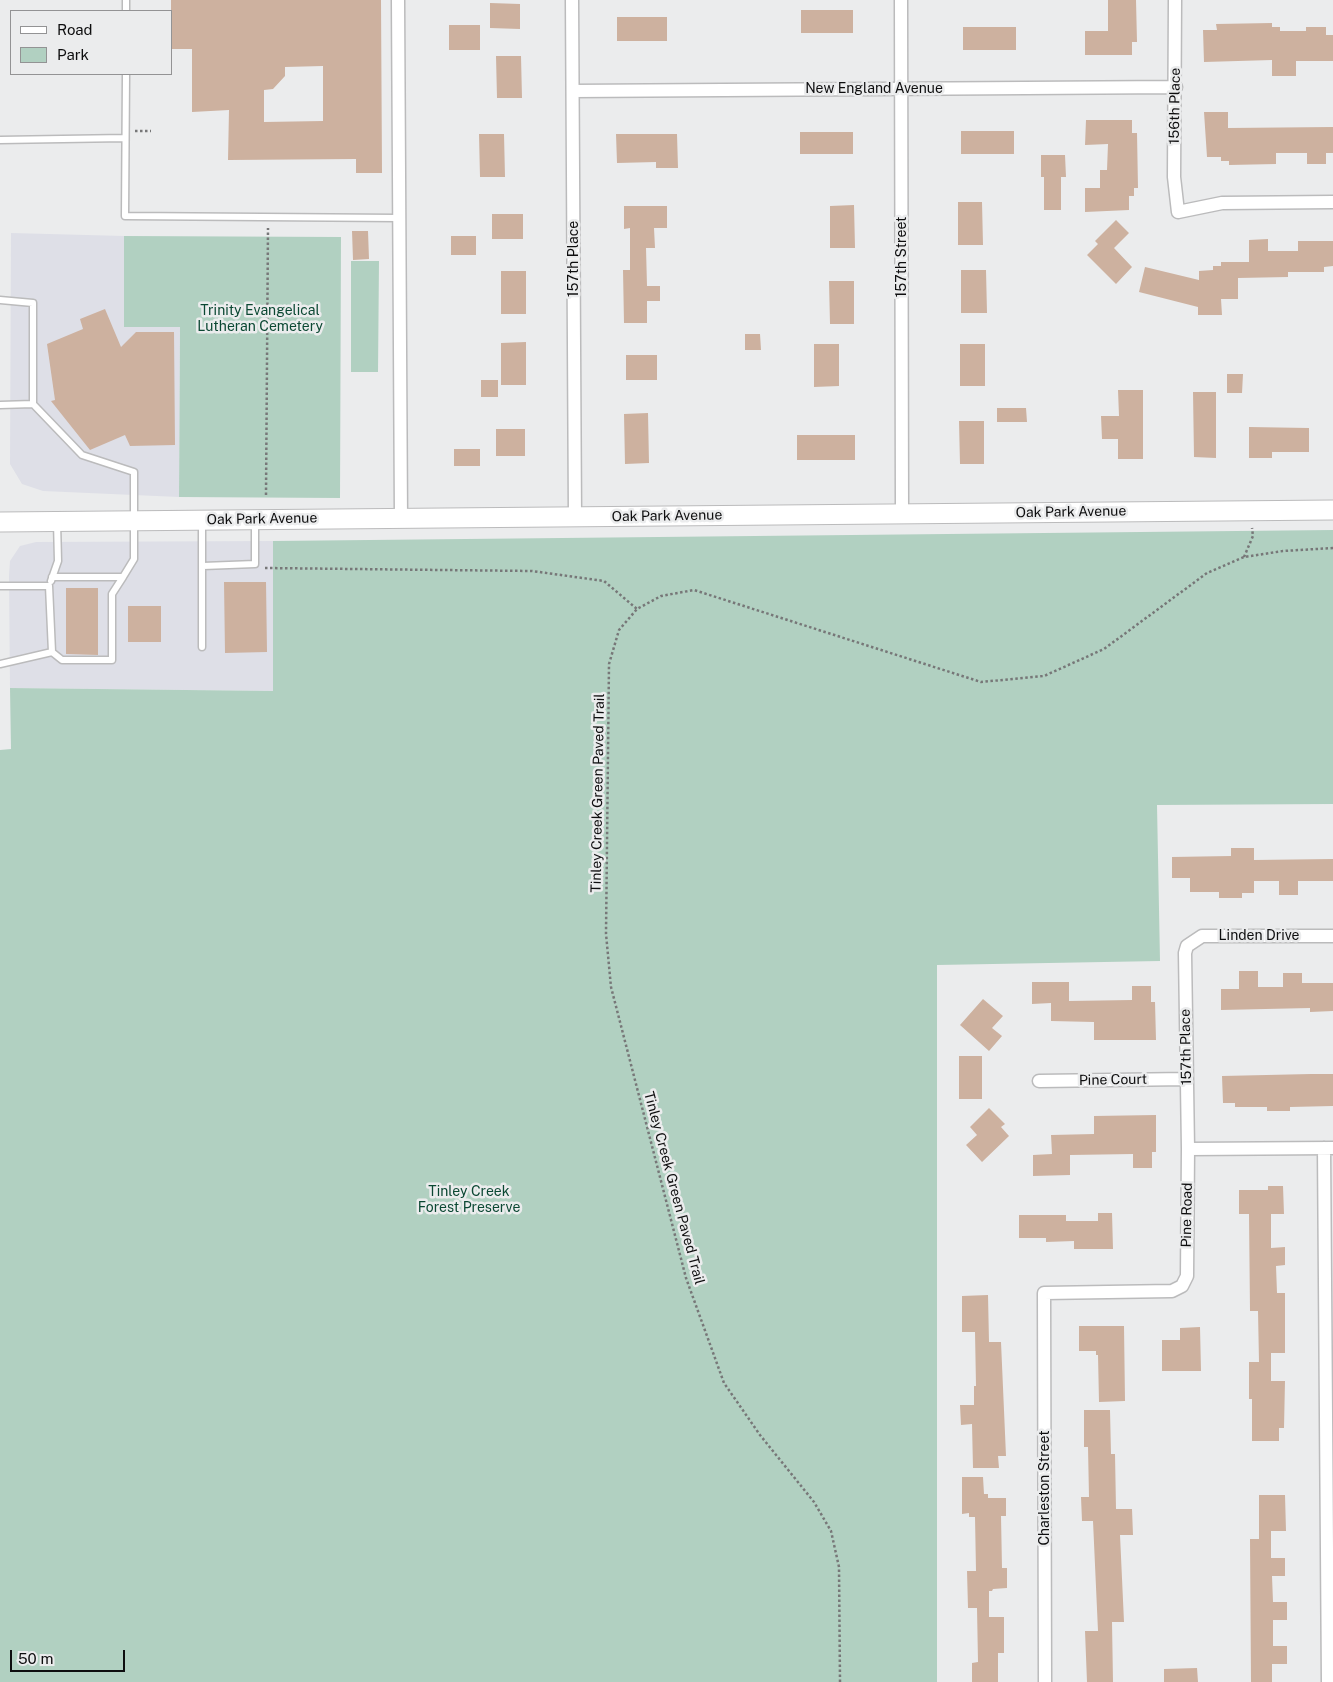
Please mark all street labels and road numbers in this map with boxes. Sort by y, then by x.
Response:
street label: 156th Place [1166,68,1184,144]
street label: New England Avenue [805,81,943,97]
street label: 157th Street [894,217,910,297]
street label: 157th Place [566,221,582,297]
street label: Oak Park Avenue [1016,503,1126,521]
street label: Oak Park Avenue [612,507,722,525]
street label: Oak Park Avenue [207,510,317,528]
street label: Tinley Creek Green Paved Trail [588,693,608,893]
street label: Linden Drive [1219,928,1299,944]
street label: 157th Place [1177,1009,1195,1085]
street label: Pine Court [1079,1071,1147,1089]
street label: Tinley Creek Green Paved Trail [640,1090,708,1286]
street label: Pine Road [1178,1182,1196,1248]
street label: Charleston Street [1037,1430,1053,1546]

